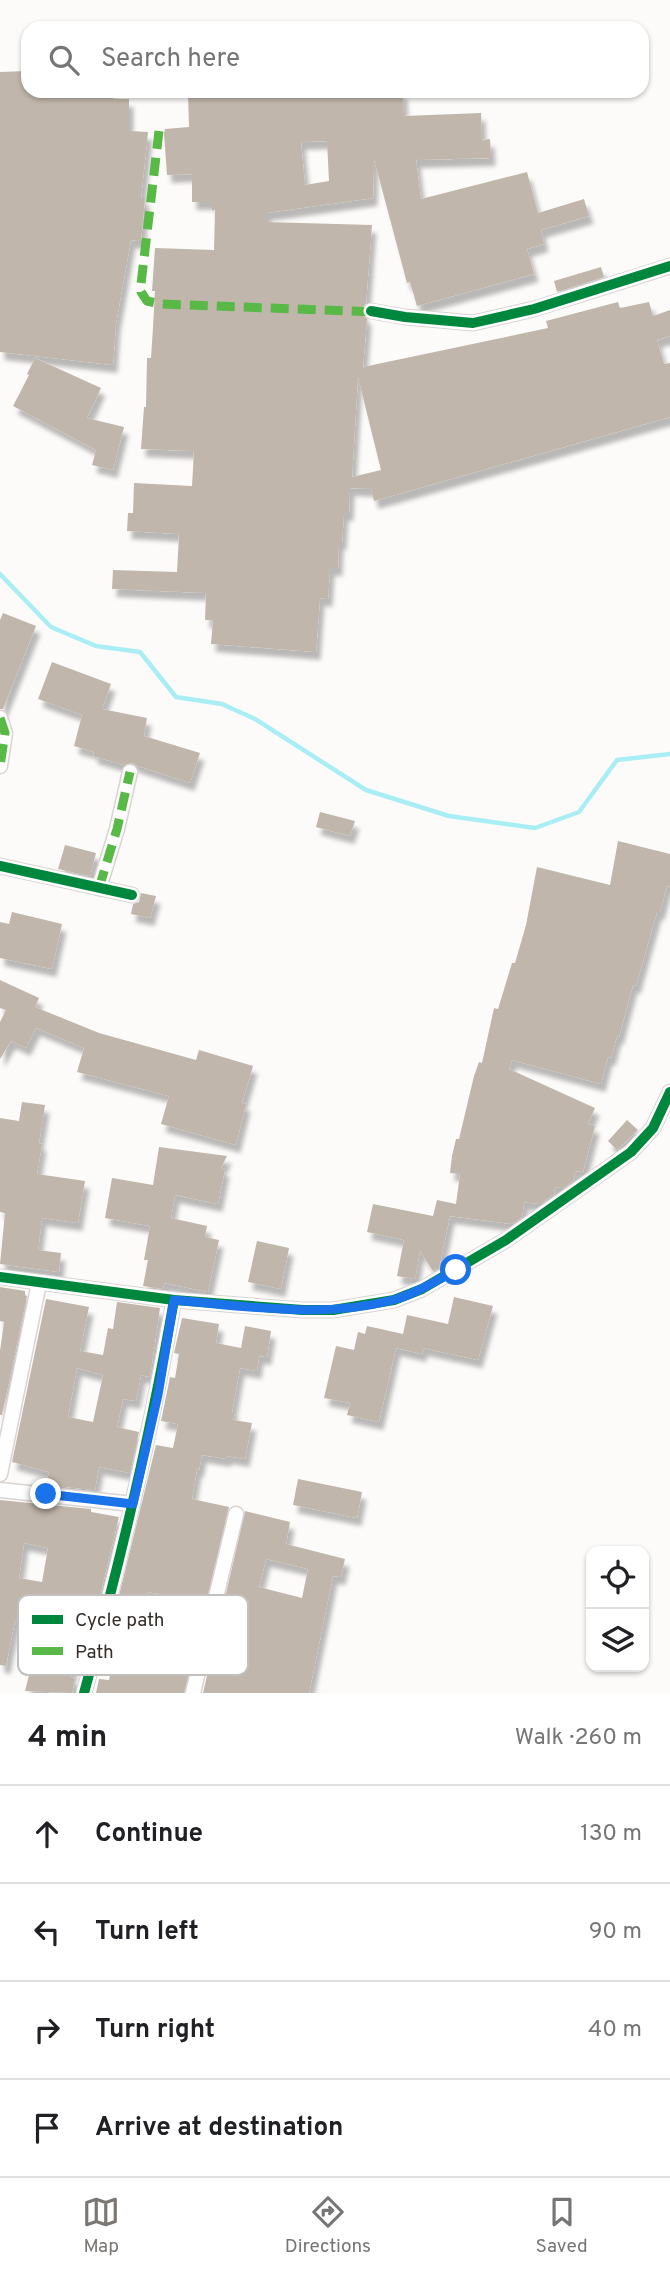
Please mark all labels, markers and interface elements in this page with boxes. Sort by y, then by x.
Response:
search box [21,21,649,98]
icon: search [45,41,83,79]
text: Search here [101,43,240,76]
route start [440,1254,471,1285]
route end [30,1478,61,1509]
map controls [586,1546,649,1672]
button: locate [586,1546,649,1609]
legend [18,1595,248,1675]
text: Cycle path [75,1609,164,1633]
button: layers [586,1609,649,1672]
text: Path [75,1641,114,1665]
text: 4 min [28,1720,107,1757]
text: Walk · 260 m [515,1724,642,1753]
icon: ahead [28,1815,66,1853]
text: Continue [95,1818,203,1851]
text: 130 m [580,1820,642,1849]
icon: left [28,1913,66,1951]
text: Turn left [95,1916,199,1949]
text: 90 m [589,1918,642,1947]
icon: right [28,2011,66,2049]
text: Turn right [95,2014,215,2047]
text: 40 m [588,2016,642,2045]
icon: arrive [28,2109,66,2147]
text: Arrive at destination [95,2112,343,2145]
tab: Map [82,2193,120,2259]
tab: Directions [285,2193,371,2259]
tab: Saved [536,2193,588,2259]

